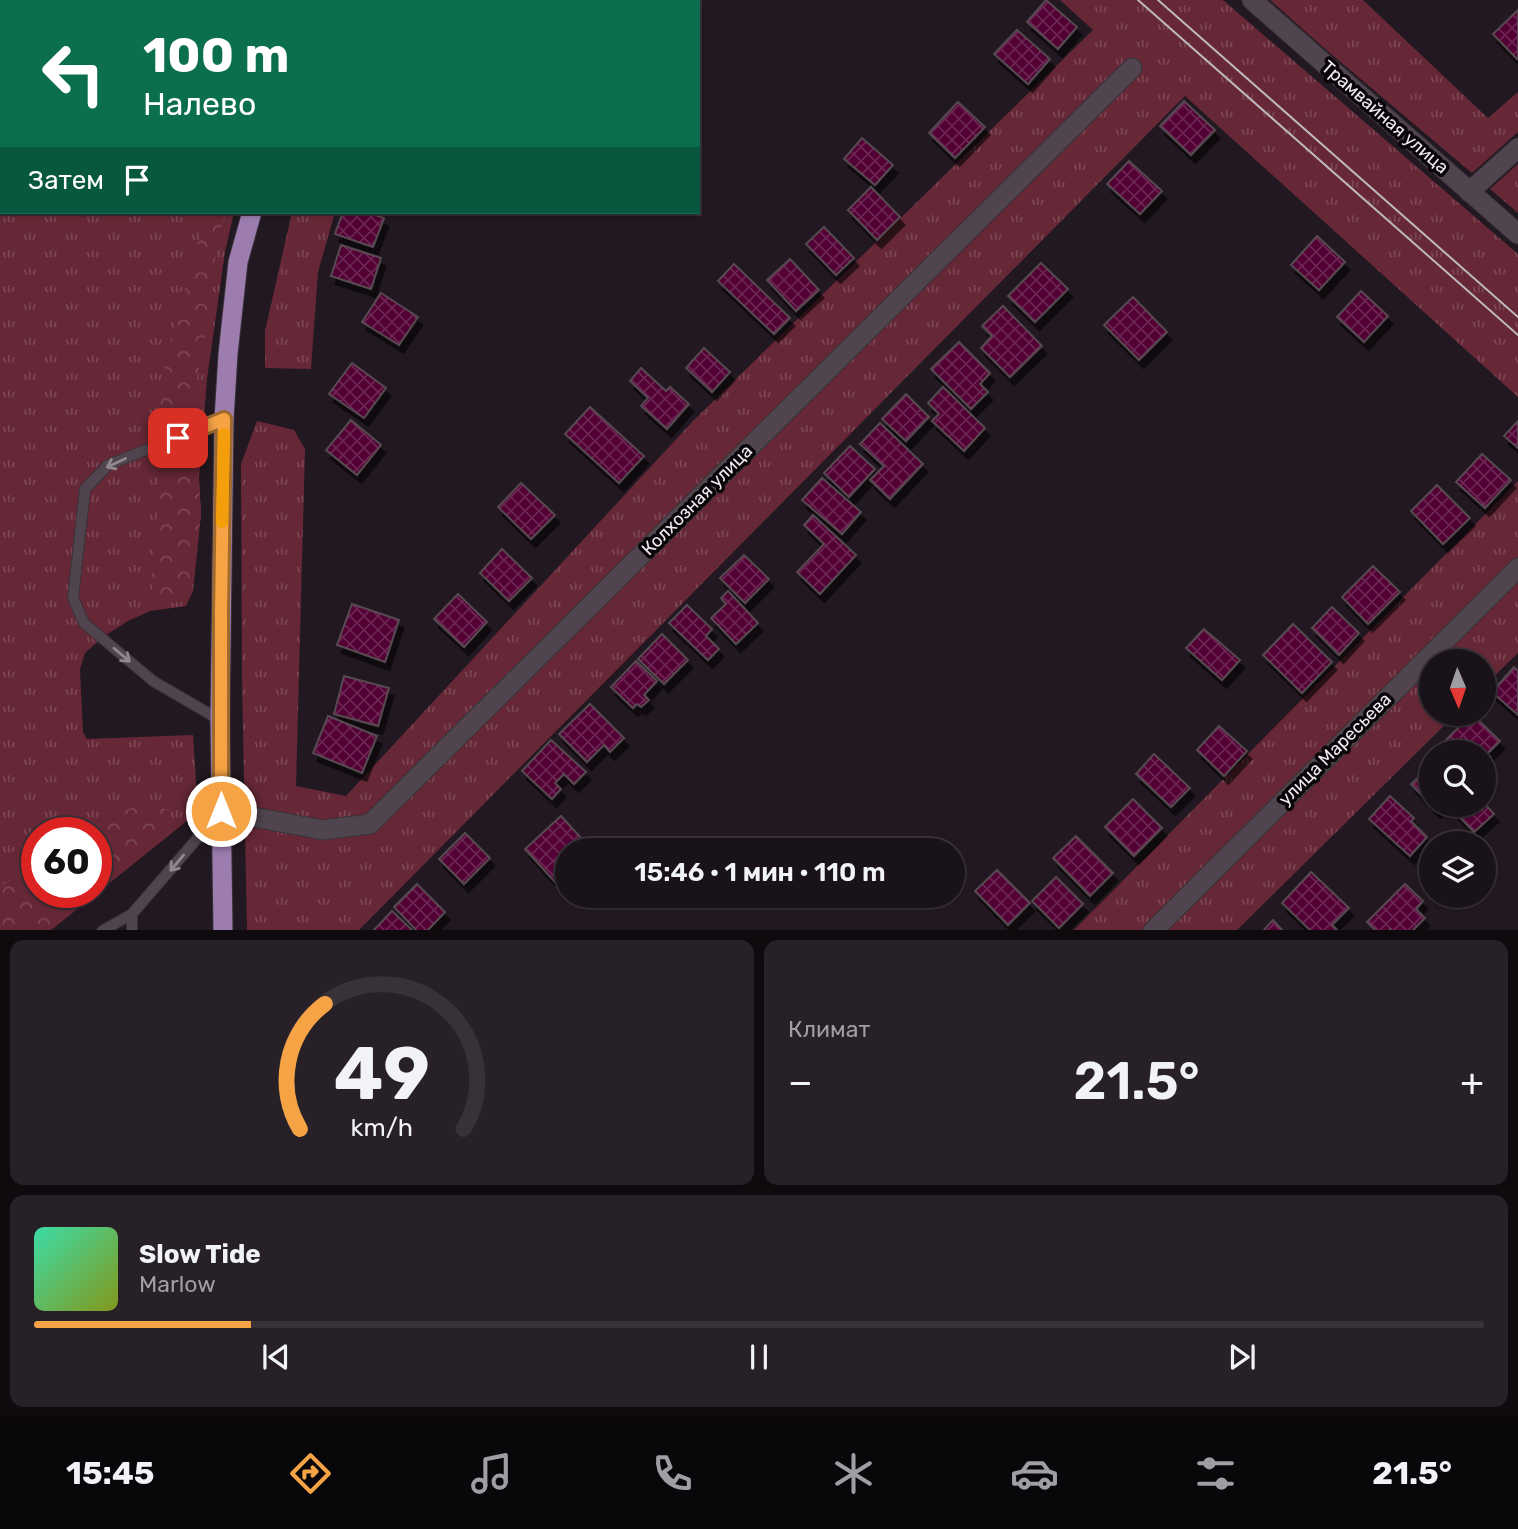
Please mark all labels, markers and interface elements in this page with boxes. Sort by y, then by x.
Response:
text: 100 m [143,26,289,84]
icon: left [28,28,119,119]
street label: Трамвайная улица [1317,56,1453,178]
text: Налево [143,85,256,123]
icon: arrive [118,161,156,199]
text: Затем [28,165,104,196]
pin [148,408,208,468]
icon: arrive [159,419,197,457]
street label: Колхозная улица [637,440,757,560]
one-way arrow [105,457,126,470]
one-way arrow [112,647,130,662]
north arrow [1419,649,1496,726]
map controls [1419,649,1496,908]
street label: улица Маресьева [1274,688,1396,810]
button: search [1419,740,1496,817]
position arrow [184,774,258,848]
speed limit sign: 60 [21,817,112,908]
button: layers [1419,831,1496,908]
one-way arrow [169,854,185,872]
text: 15:46 · 1 мин · 110 m [634,857,886,888]
text: Климат [788,1015,870,1043]
text: 49 [334,1031,430,1117]
text: 21.5° [1073,1050,1200,1112]
text: − [788,1059,813,1105]
text: + [1460,1059,1484,1105]
text: km/h [351,1112,413,1141]
text: Slow Tide [139,1239,261,1270]
text: Marlow [139,1270,216,1298]
icon: previous [257,1338,295,1376]
icon: pause [740,1338,778,1376]
icon: next [1223,1338,1261,1376]
icon: directions [286,1449,335,1498]
icon: music [467,1449,516,1498]
icon: phone [648,1449,697,1498]
icon: climate [829,1449,878,1498]
icon: car [1010,1449,1059,1498]
icon: filters [1191,1449,1240,1498]
text: 15:45 [66,1454,154,1492]
text: 21.5° [1372,1454,1452,1492]

